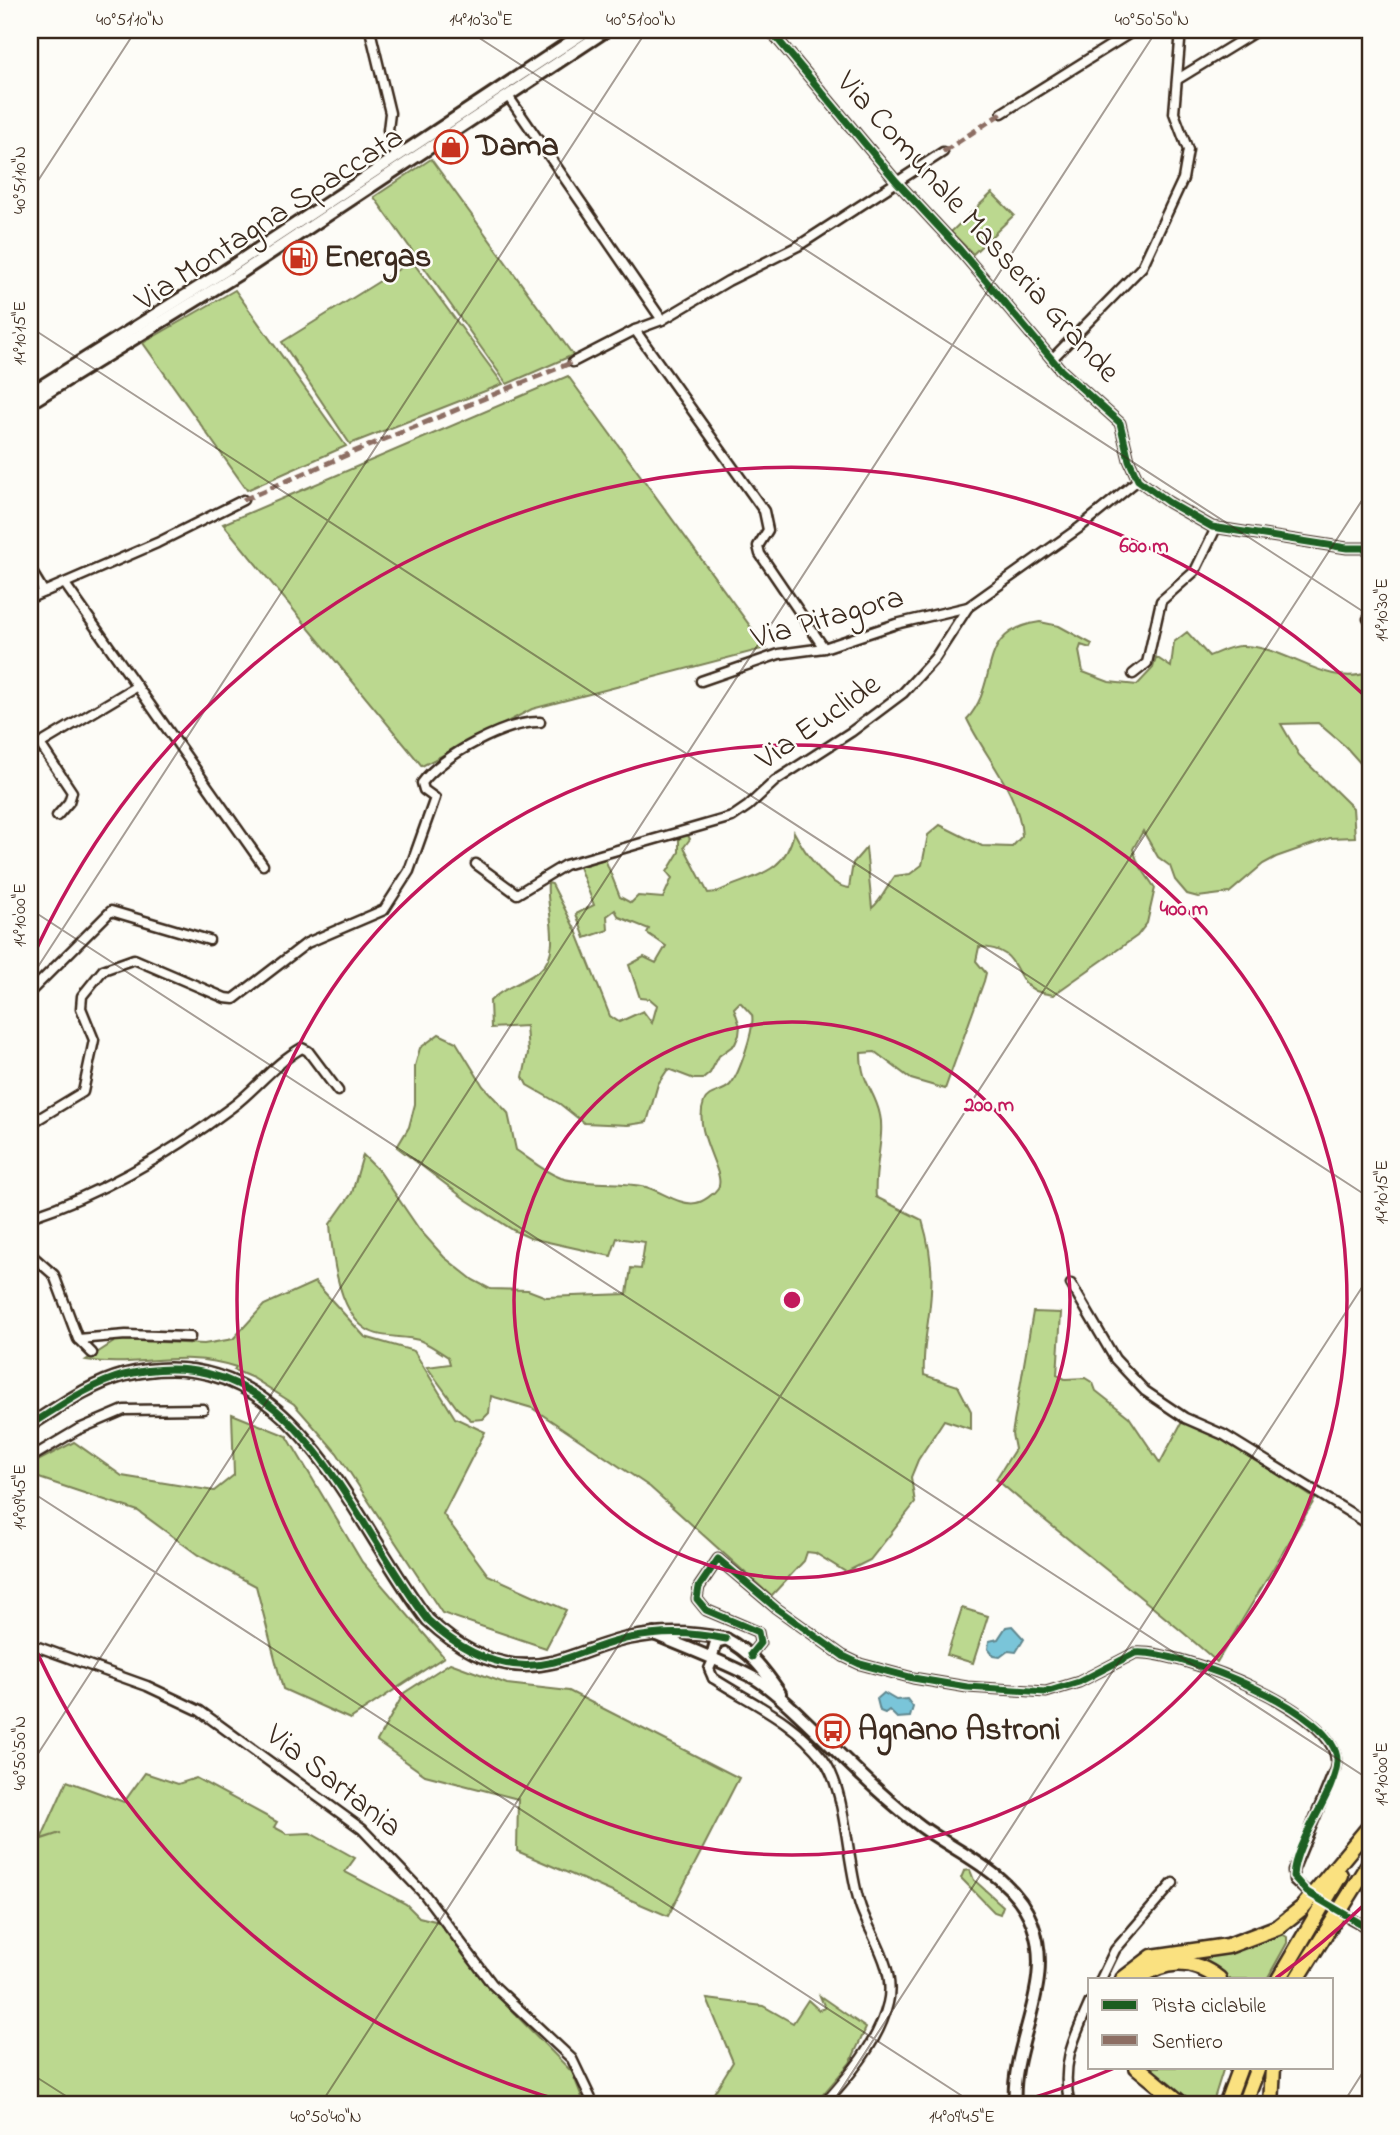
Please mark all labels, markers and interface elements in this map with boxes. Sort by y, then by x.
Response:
text: 40°51'10"N [96,8,164,34]
text: 14°10'30"E [449,8,513,34]
text: 40°51'00"N [606,8,676,34]
text: 40°50'50"N [1115,8,1189,34]
street label: Via Comunale Masseria Grande [823,61,1131,395]
street label: Via Montagna Spaccata [126,115,414,325]
place label: Dama [474,124,559,171]
shop icon: Dama [432,128,470,166]
text: 40°51'10"N [8,146,34,214]
place label: Energas [324,235,431,283]
fuel station icon: Energas [281,239,319,277]
text: 14°10'15"E [8,301,34,365]
text: 600 m [1120,532,1168,562]
street label: Via Pitagora [745,575,910,663]
text: 14°10'30"E [1370,578,1396,642]
street label: Via Euclide [746,662,892,784]
text: 14°10'00"E [8,883,34,947]
text: 400 m [1160,895,1208,925]
text: 200 m [963,1091,1014,1121]
text: 14°10'15"E [1370,1160,1396,1224]
centre of rings [780,1288,804,1312]
text: 14°09'45"E [8,1464,34,1530]
place label: Agnano Astroni [858,1708,1060,1756]
bus stop icon: Agnano Astroni [814,1712,852,1750]
street label: Via Sartania [254,1713,411,1850]
text: 40°50'50"N [8,1716,34,1790]
text: 14°10'00"E [1370,1742,1396,1806]
legend [1088,1978,1334,2068]
text: Pista ciclabile [1152,1992,1267,2022]
text: Sentiero [1152,2028,1223,2058]
text: 40°50'40"N [290,2105,362,2131]
text: 14°09'45"E [929,2105,995,2131]

